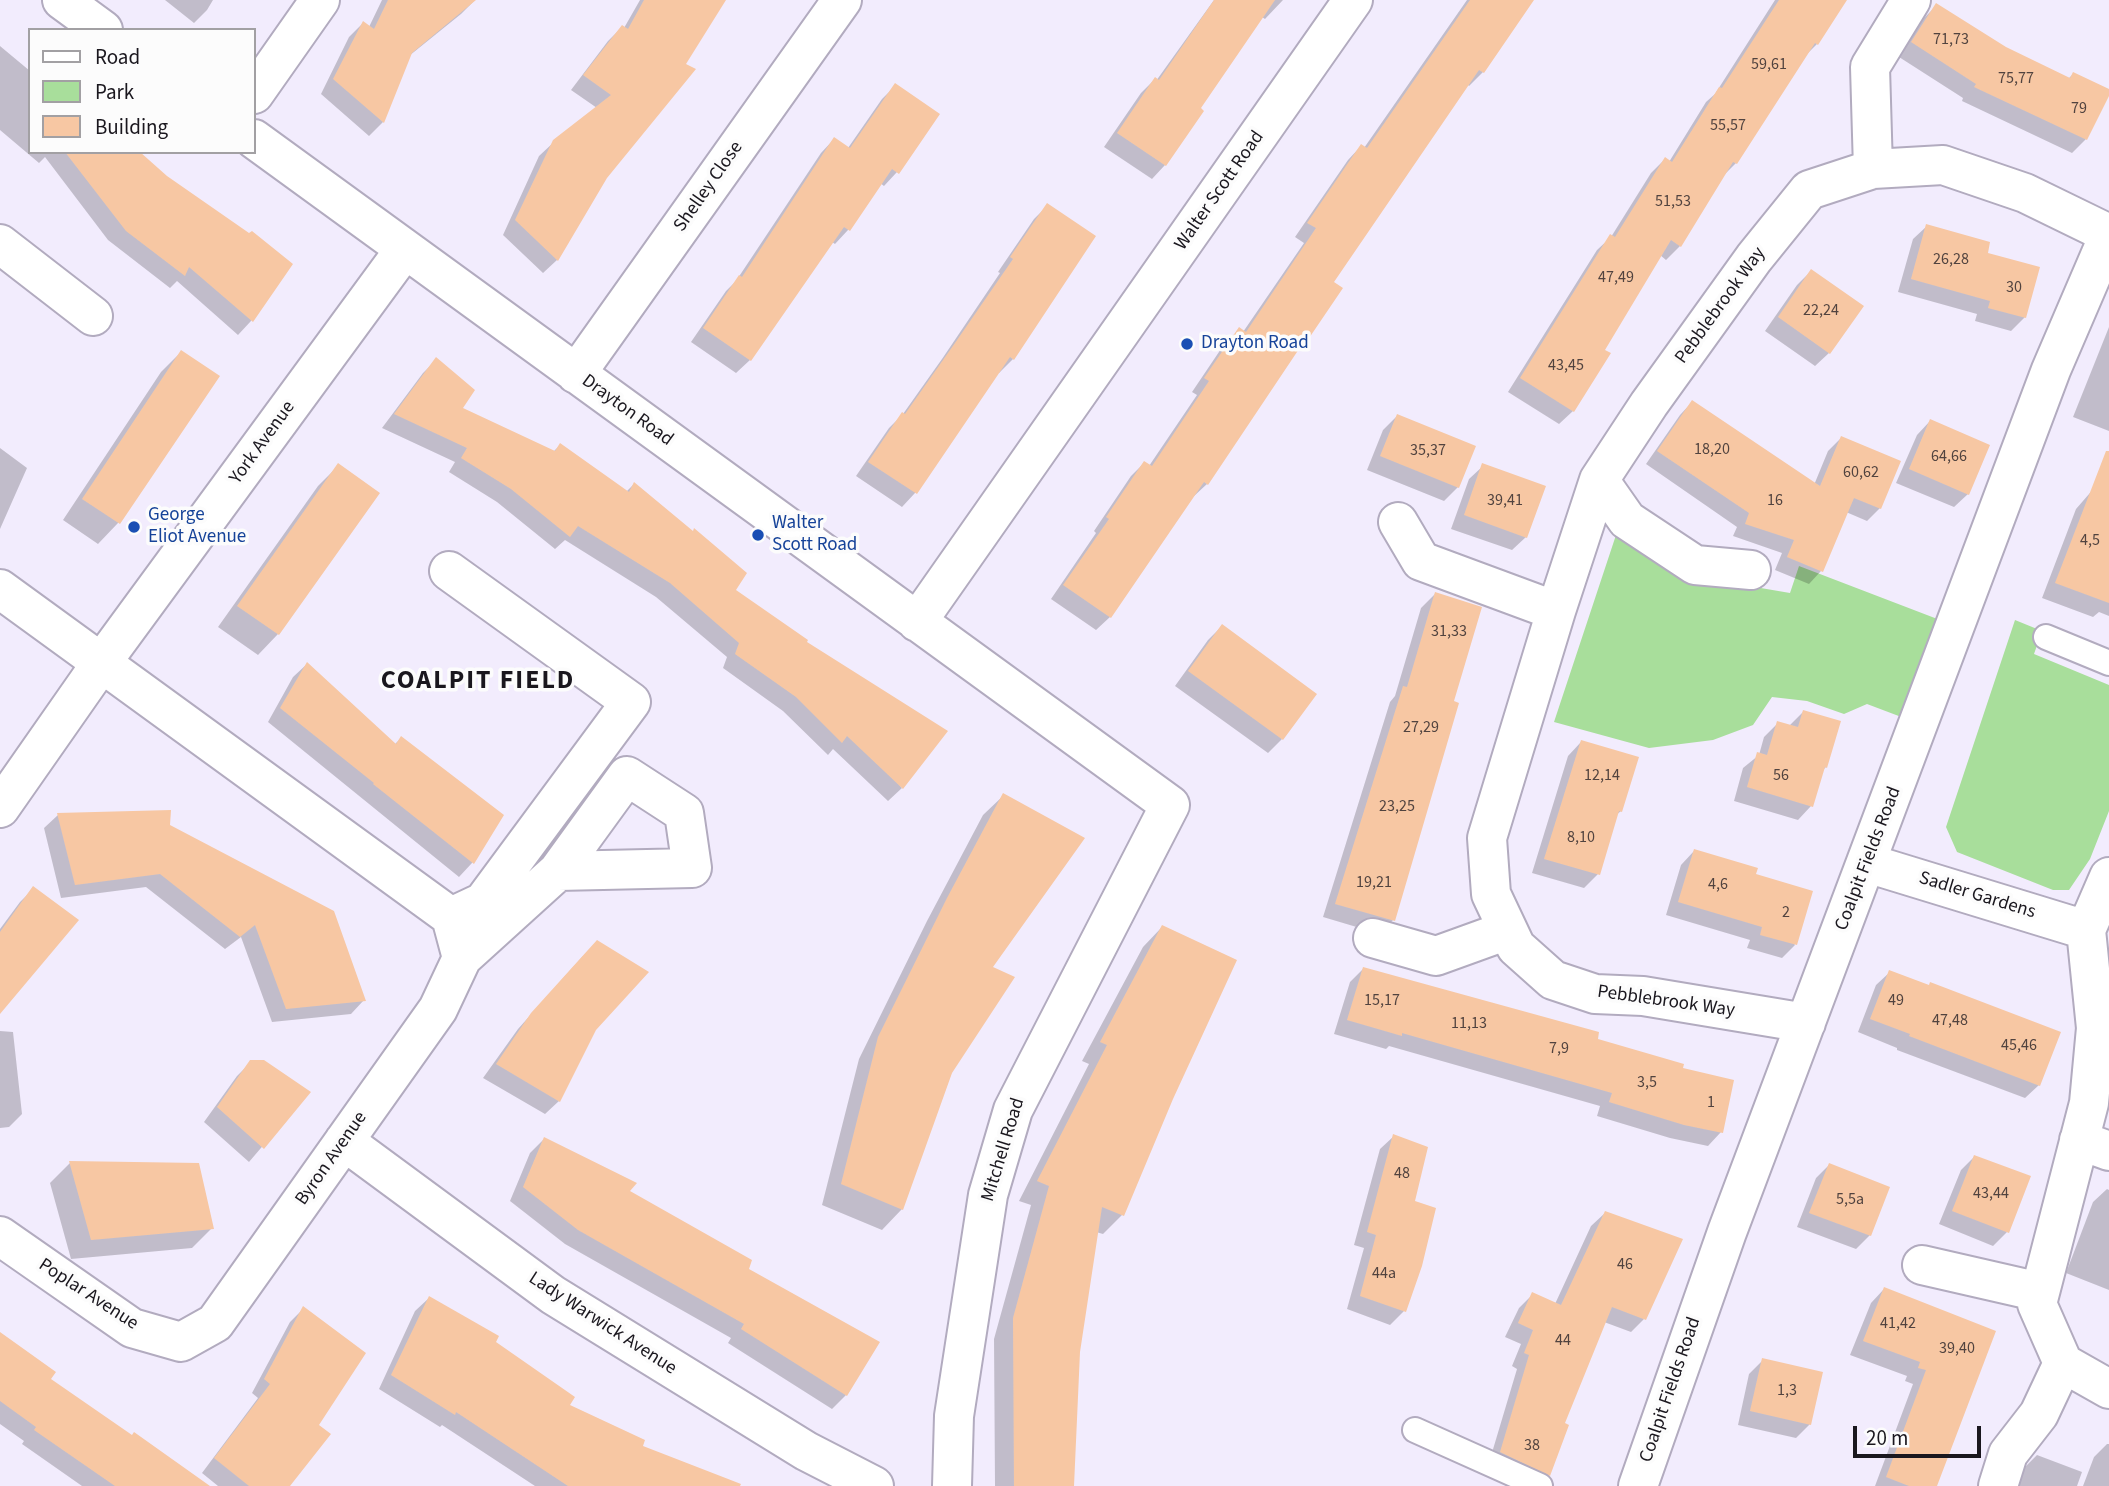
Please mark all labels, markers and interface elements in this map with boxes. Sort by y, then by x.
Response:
legend [28,28,256,154]
house number: 71,73 [1933,30,1969,50]
text: Road [95,42,140,72]
house number: 59,61 [1751,55,1787,75]
house number: 75,77 [1998,69,2034,89]
text: Park [95,77,134,107]
house number: 79 [2071,99,2087,119]
text: Building [95,112,168,142]
house number: 55,57 [1710,116,1746,136]
street label: Walter Scott Road [1170,127,1270,255]
street label: Shelley Close [670,137,748,237]
house number: 51,53 [1655,192,1691,212]
street label: Pebblebrook Way [1671,243,1771,369]
house number: 26,28 [1933,250,1969,270]
house number: 47,49 [1598,268,1634,288]
house number: 30 [2006,278,2022,298]
house number: 22,24 [1803,301,1839,321]
place label: Drayton Road [1201,333,1309,355]
marker: Drayton Road [1179,336,1195,352]
house number: 43,45 [1548,356,1584,376]
street label: Drayton Road [577,370,677,452]
street label: York Avenue [225,397,301,489]
house number: 18,20 [1694,440,1730,460]
house number: 35,37 [1410,441,1446,461]
house number: 64,66 [1931,447,1967,467]
house number: 60,62 [1843,463,1879,483]
house number: 39,41 [1487,491,1523,511]
house number: 16 [1767,491,1783,511]
place label: George Eliot Avenue [148,505,246,549]
place label: Walter Scott Road [772,513,857,557]
marker: George Eliot Avenue [126,519,142,535]
marker: Walter Scott Road [750,527,766,543]
house number: 4,5 [2080,531,2100,551]
house number: 31,33 [1431,622,1467,642]
district label: COALPIT FIELD [382,666,574,698]
house number: 27,29 [1403,718,1439,738]
house number: 12,14 [1584,766,1620,786]
house number: 56 [1773,766,1789,786]
street label: Coalpit Fields Road [1831,784,1907,934]
house number: 23,25 [1379,797,1415,817]
house number: 8,10 [1567,828,1595,848]
street label: Sadler Gardens [1916,867,2038,925]
house number: 19,21 [1356,873,1392,893]
house number: 4,6 [1708,875,1728,895]
house number: 2 [1782,903,1790,923]
street label: Pebblebrook Way [1596,981,1736,1023]
house number: 15,17 [1364,991,1400,1011]
house number: 49 [1888,991,1904,1011]
house number: 47,48 [1932,1011,1968,1031]
house number: 11,13 [1451,1014,1487,1034]
house number: 45,46 [2001,1036,2037,1056]
house number: 7,9 [1549,1039,1569,1059]
house number: 3,5 [1637,1073,1657,1093]
house number: 1 [1707,1093,1715,1113]
street label: Mitchell Road [977,1095,1031,1205]
street label: Byron Avenue [291,1108,373,1210]
house number: 48 [1394,1164,1410,1184]
house number: 43,44 [1973,1184,2009,1204]
house number: 5,5a [1836,1190,1864,1210]
street label: Poplar Avenue [34,1254,142,1336]
house number: 46 [1617,1255,1633,1275]
house number: 44a [1372,1264,1396,1284]
street label: Lady Warwick Avenue [524,1268,680,1380]
street label: Coalpit Fields Road [1635,1314,1707,1466]
house number: 41,42 [1880,1314,1916,1334]
house number: 44 [1555,1331,1571,1351]
house number: 39,40 [1939,1339,1975,1359]
house number: 1,3 [1777,1381,1797,1401]
scale bar [1857,1412,1985,1456]
text: 20 m [1866,1423,1908,1453]
house number: 38 [1524,1436,1540,1456]

